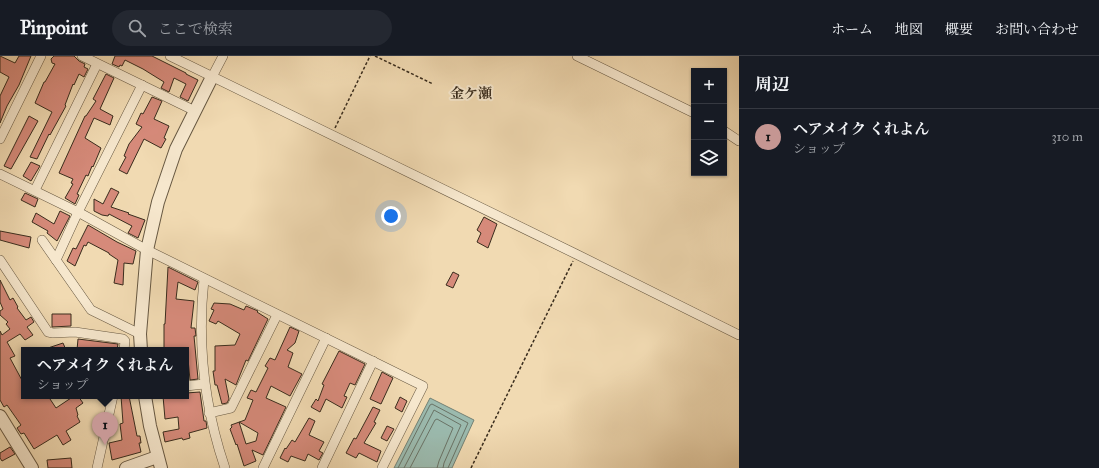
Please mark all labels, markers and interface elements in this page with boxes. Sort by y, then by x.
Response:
search box [112,10,392,46]
text: Pinpoint [20,16,88,39]
icon: search [126,17,148,39]
text: ここで検索 [158,20,233,38]
text: ホーム [831,21,873,38]
text: 地図 [895,21,923,38]
text: 概要 [945,21,973,38]
text: お問い合わせ [995,21,1079,38]
map controls [691,68,727,176]
button: + [691,68,727,104]
text: 周辺 [755,74,789,95]
district label: 金ケ瀬 [450,85,492,102]
button: − [691,104,727,140]
text: ヘアメイク くれよん [793,120,929,138]
text: 1 [765,129,771,145]
text: 310 m [1051,129,1083,145]
button: layers [691,140,727,176]
text: ショップ [793,141,845,157]
your location [381,206,401,226]
popup [21,347,189,399]
text: ヘアメイク くれよん [37,356,173,374]
text: ショップ [37,377,89,393]
pin: 1 [92,412,118,445]

